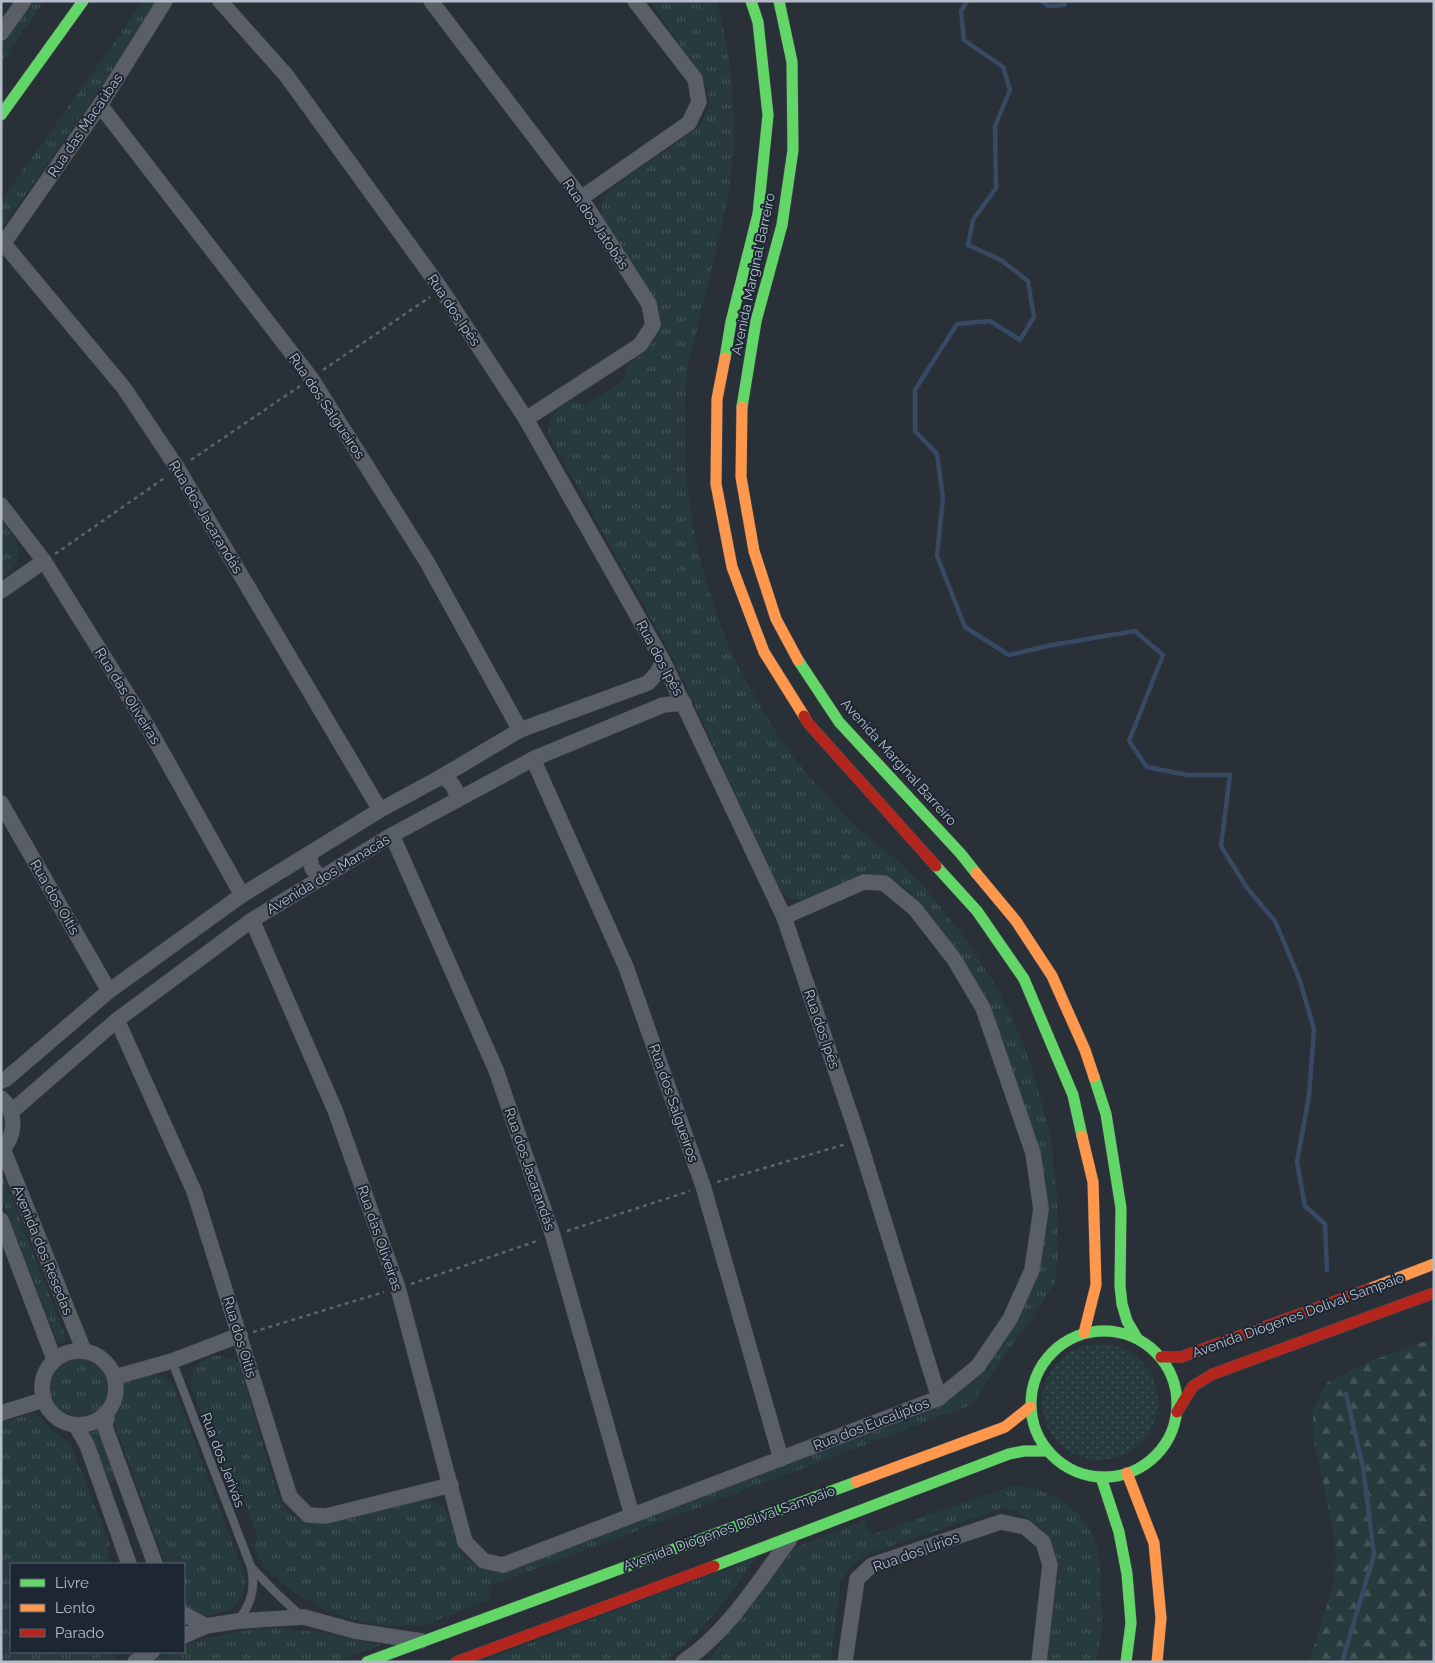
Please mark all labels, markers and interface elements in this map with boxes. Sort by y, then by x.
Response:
street label: Rua das Macaúbas [44,70,126,180]
street label: Rua dos Jatobás [560,176,632,272]
street label: Avenida Marginal Barreiro [728,191,778,357]
street label: Rua dos Ipês [424,271,484,349]
street label: Rua dos Salgueiros [286,350,368,462]
street label: Rua dos Jacarandás [166,458,246,577]
street label: Rua dos Ipês [633,618,687,699]
street label: Rua das Oliveiras [92,645,164,747]
street label: Avenida Marginal Barreiro [838,695,960,829]
street label: Avenida dos Manacás [264,831,393,917]
street label: Rua dos Oitis [27,857,83,938]
street label: Rua dos Ipês [801,987,843,1071]
street label: Rua dos Salgueiros [646,1042,702,1164]
street label: Rua dos Jacarandás [501,1105,559,1233]
street label: Avenida dos Resedas [10,1183,76,1317]
street label: Rua das Oliveiras [354,1183,406,1293]
street label: Avenida Diógenes Dolival Sampaio [1190,1269,1406,1361]
street label: Rua dos Oitis [220,1294,260,1380]
street label: Rua dos Eucalíptos [811,1394,931,1454]
street label: Rua dos Jerivás [198,1410,248,1510]
street label: Avenida Diógenes Dolival Sampaio [621,1482,837,1574]
street label: Rua dos Lírios [871,1529,961,1575]
legend [10,1563,185,1653]
text: Livre [55,1574,89,1592]
text: Lento [55,1599,95,1617]
text: Parado [55,1624,104,1642]

